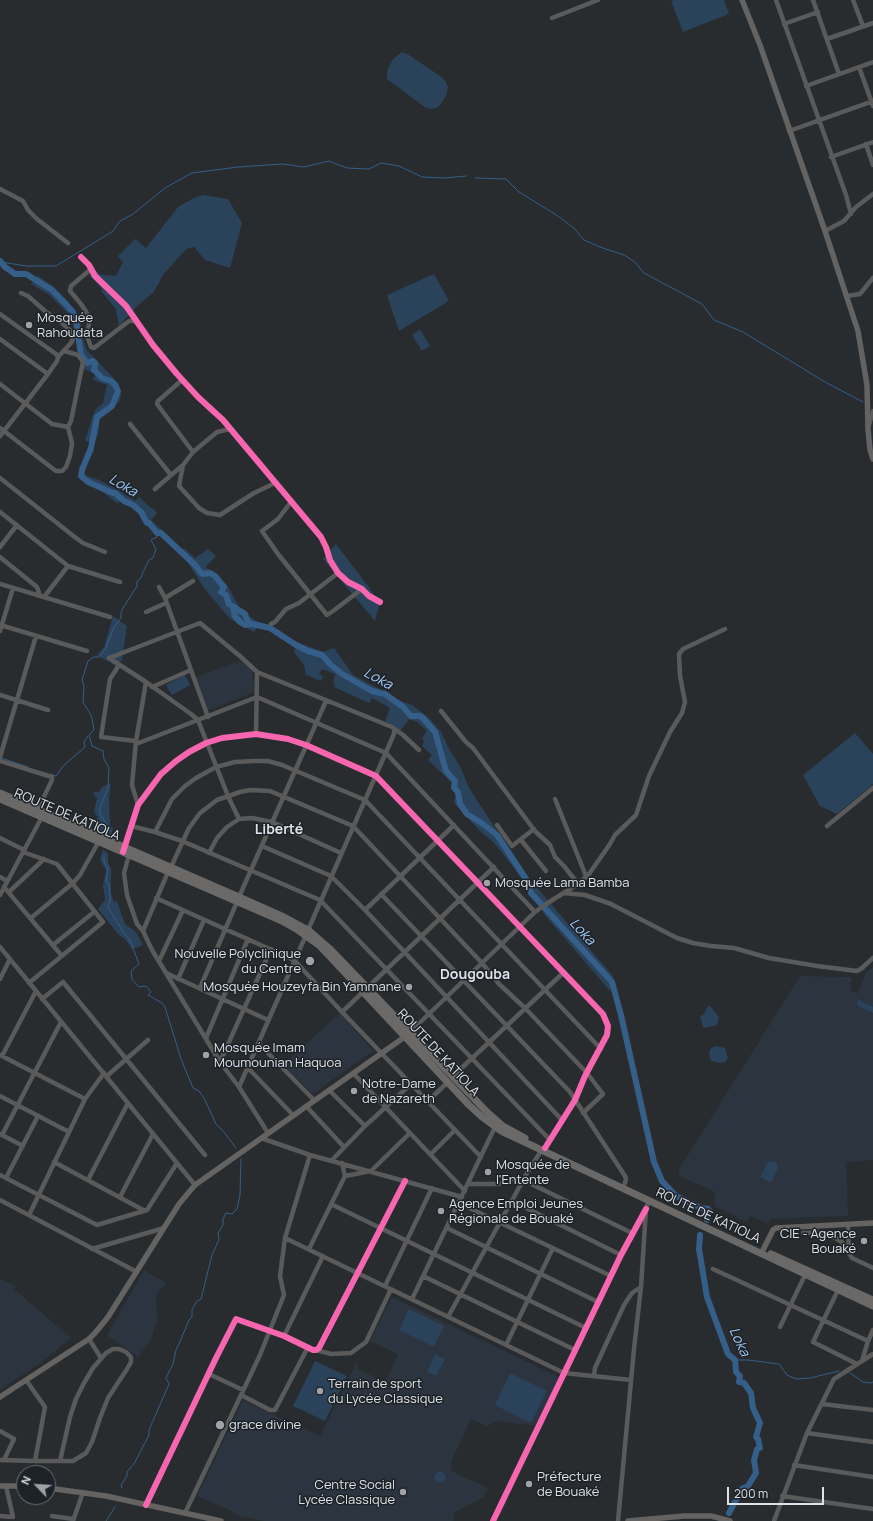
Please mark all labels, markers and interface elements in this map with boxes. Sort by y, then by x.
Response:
place label: Mosquée Rahoudata [37,310,103,341]
marker: Mosquée Rahoudata [24,320,34,330]
water label: Loka [106,471,140,501]
water label: Loka [361,665,395,693]
street label: ROUTE DE KATIOLA [12,786,122,844]
district label: Liberté [255,822,303,838]
place label: Mosquée Lama Bamba [495,875,629,891]
marker: Mosquée Lama Bamba [482,878,492,888]
water label: Loka [566,915,598,949]
place label: Nouvelle Polyclinique du Centre [174,946,301,977]
marker: Nouvelle Polyclinique du Centre [304,955,316,967]
district label: Dougouba [440,967,510,983]
place label: Mosquée Houzeyfa Bin Yammane [203,979,401,995]
marker: Mosquée Houzeyfa Bin Yammane [404,982,414,992]
street label: ROUTE DE KATIOLA [394,1006,482,1100]
place label: Mosquée Imam Moumounian Haquoa [214,1040,341,1071]
marker: Mosquée Imam Moumounian Haquoa [201,1050,211,1060]
place label: Notre-Dame de Nazareth [362,1076,436,1107]
marker: Notre-Dame de Nazareth [349,1086,359,1096]
place label: Mosquée de l'Entente [496,1157,570,1188]
marker: Mosquée de l'Entente [483,1167,493,1177]
street label: ROUTE DE KATIOLA [653,1185,763,1247]
place label: Agence Emploi Jeunes Régionale de Bouaké [449,1196,583,1227]
marker: Agence Emploi Jeunes Régionale de Bouaké [436,1206,446,1216]
place label: CIE - Agence Bouaké [780,1226,856,1257]
marker: CIE - Agence Bouaké [859,1236,869,1246]
water label: Loka [725,1325,753,1359]
place label: Terrain de sport du Lycée Classique [328,1376,443,1407]
marker: Terrain de sport du Lycée Classique [315,1386,325,1396]
place label: grace divine [229,1417,301,1433]
marker: grace divine [214,1419,226,1431]
north arrow [16,1465,56,1505]
place label: Préfecture de Bouaké [537,1469,601,1500]
text: N [17,1473,34,1487]
place label: Centre Social Lycée Classique [298,1477,395,1508]
marker: Préfecture de Bouaké [524,1479,534,1489]
scale bar [729,1479,826,1505]
text: 200 m [734,1485,768,1502]
marker: Centre Social Lycée Classique [398,1487,408,1497]

